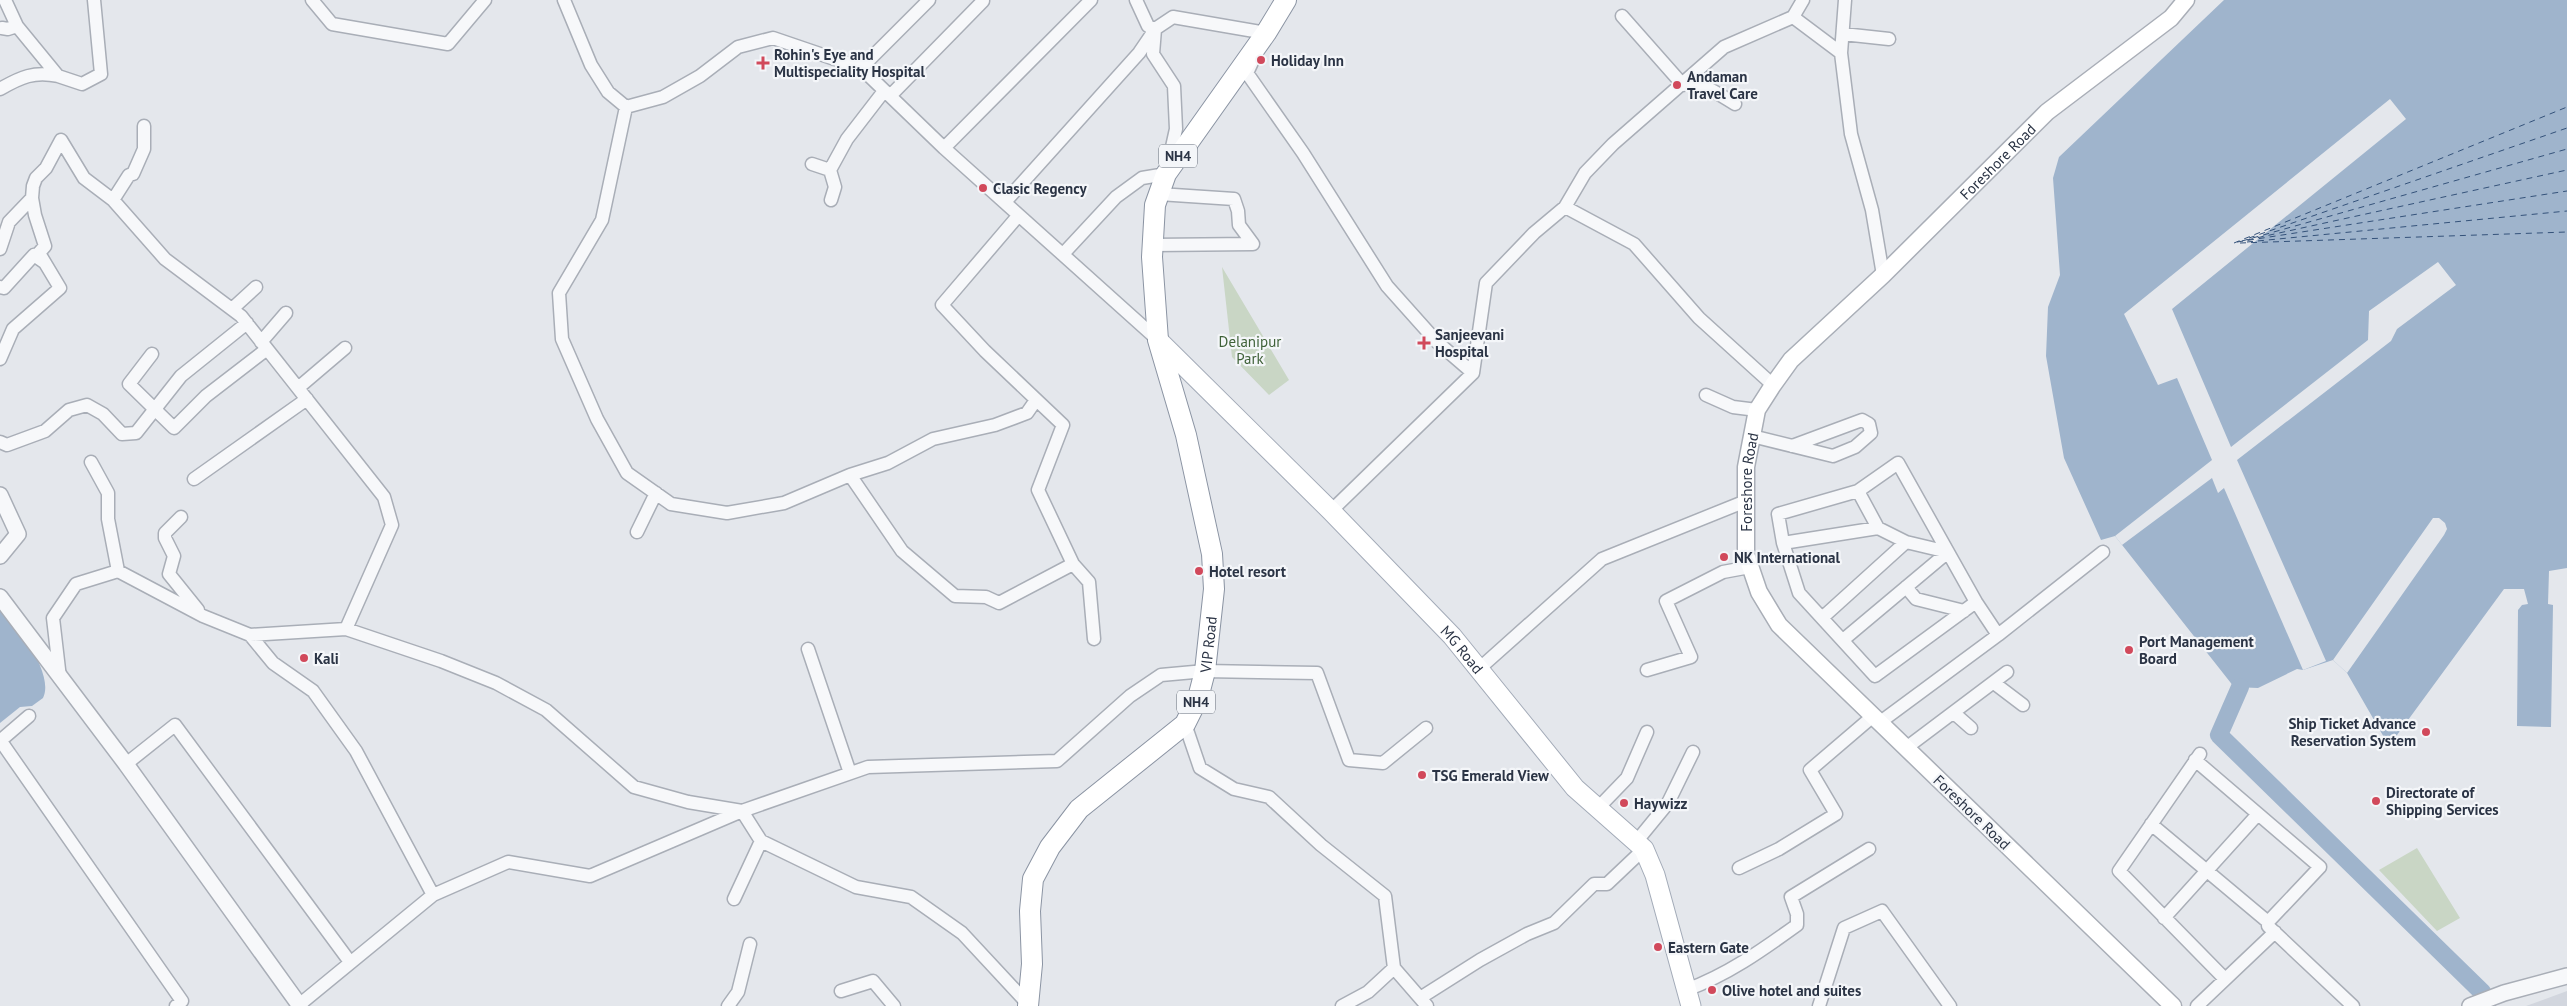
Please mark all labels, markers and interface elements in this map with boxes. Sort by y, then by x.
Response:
place label: Rohin's Eye and Multispeciality Hospital [774,45,925,81]
place label: Holiday Inn [1271,51,1344,70]
marker: Holiday Inn [1255,54,1267,66]
marker: Rohin's Eye and Multispeciality Hospital [756,56,770,70]
place label: Andaman Travel Care [1687,67,1758,103]
marker: Andaman Travel Care [1671,79,1683,91]
street label: Foreshore Road [1955,119,2040,203]
road number: NH4 [1159,144,1197,168]
place label: Clasic Regency [993,179,1087,198]
marker: Clasic Regency [977,182,989,194]
place label: Sanjeevani Hospital [1435,325,1504,361]
park label: Delanipur Park [1219,332,1281,368]
marker: Sanjeevani Hospital [1417,336,1431,350]
street label: Foreshore Road [1737,431,1762,532]
place label: NK International [1734,548,1841,567]
marker: NK International [1718,551,1730,563]
place label: Hotel resort [1209,562,1287,581]
marker: Hotel resort [1193,565,1205,577]
street label: VIP Road [1195,615,1220,675]
street label: MG Road [1437,621,1488,677]
place label: Port Management Board [2139,632,2254,668]
marker: Port Management Board [2123,644,2135,656]
place label: Kali [314,649,339,668]
marker: Kali [298,652,310,664]
road number: NH4 [1177,690,1215,714]
place label: Ship Ticket Advance Reservation System [2288,714,2416,750]
marker: Ship Ticket Advance Reservation System [2420,726,2432,738]
place label: TSG Emerald View [1432,766,1549,785]
marker: TSG Emerald View [1416,769,1428,781]
street label: Foreshore Road [1930,771,2014,853]
place label: Directorate of Shipping Services [2386,783,2499,819]
place label: Haywizz [1634,794,1688,813]
marker: Directorate of Shipping Services [2370,795,2382,807]
marker: Haywizz [1618,797,1630,809]
place label: Eastern Gate [1668,938,1749,957]
marker: Eastern Gate [1652,941,1664,953]
place label: Olive hotel and suites [1722,981,1861,1000]
marker: Olive hotel and suites [1706,984,1718,996]

